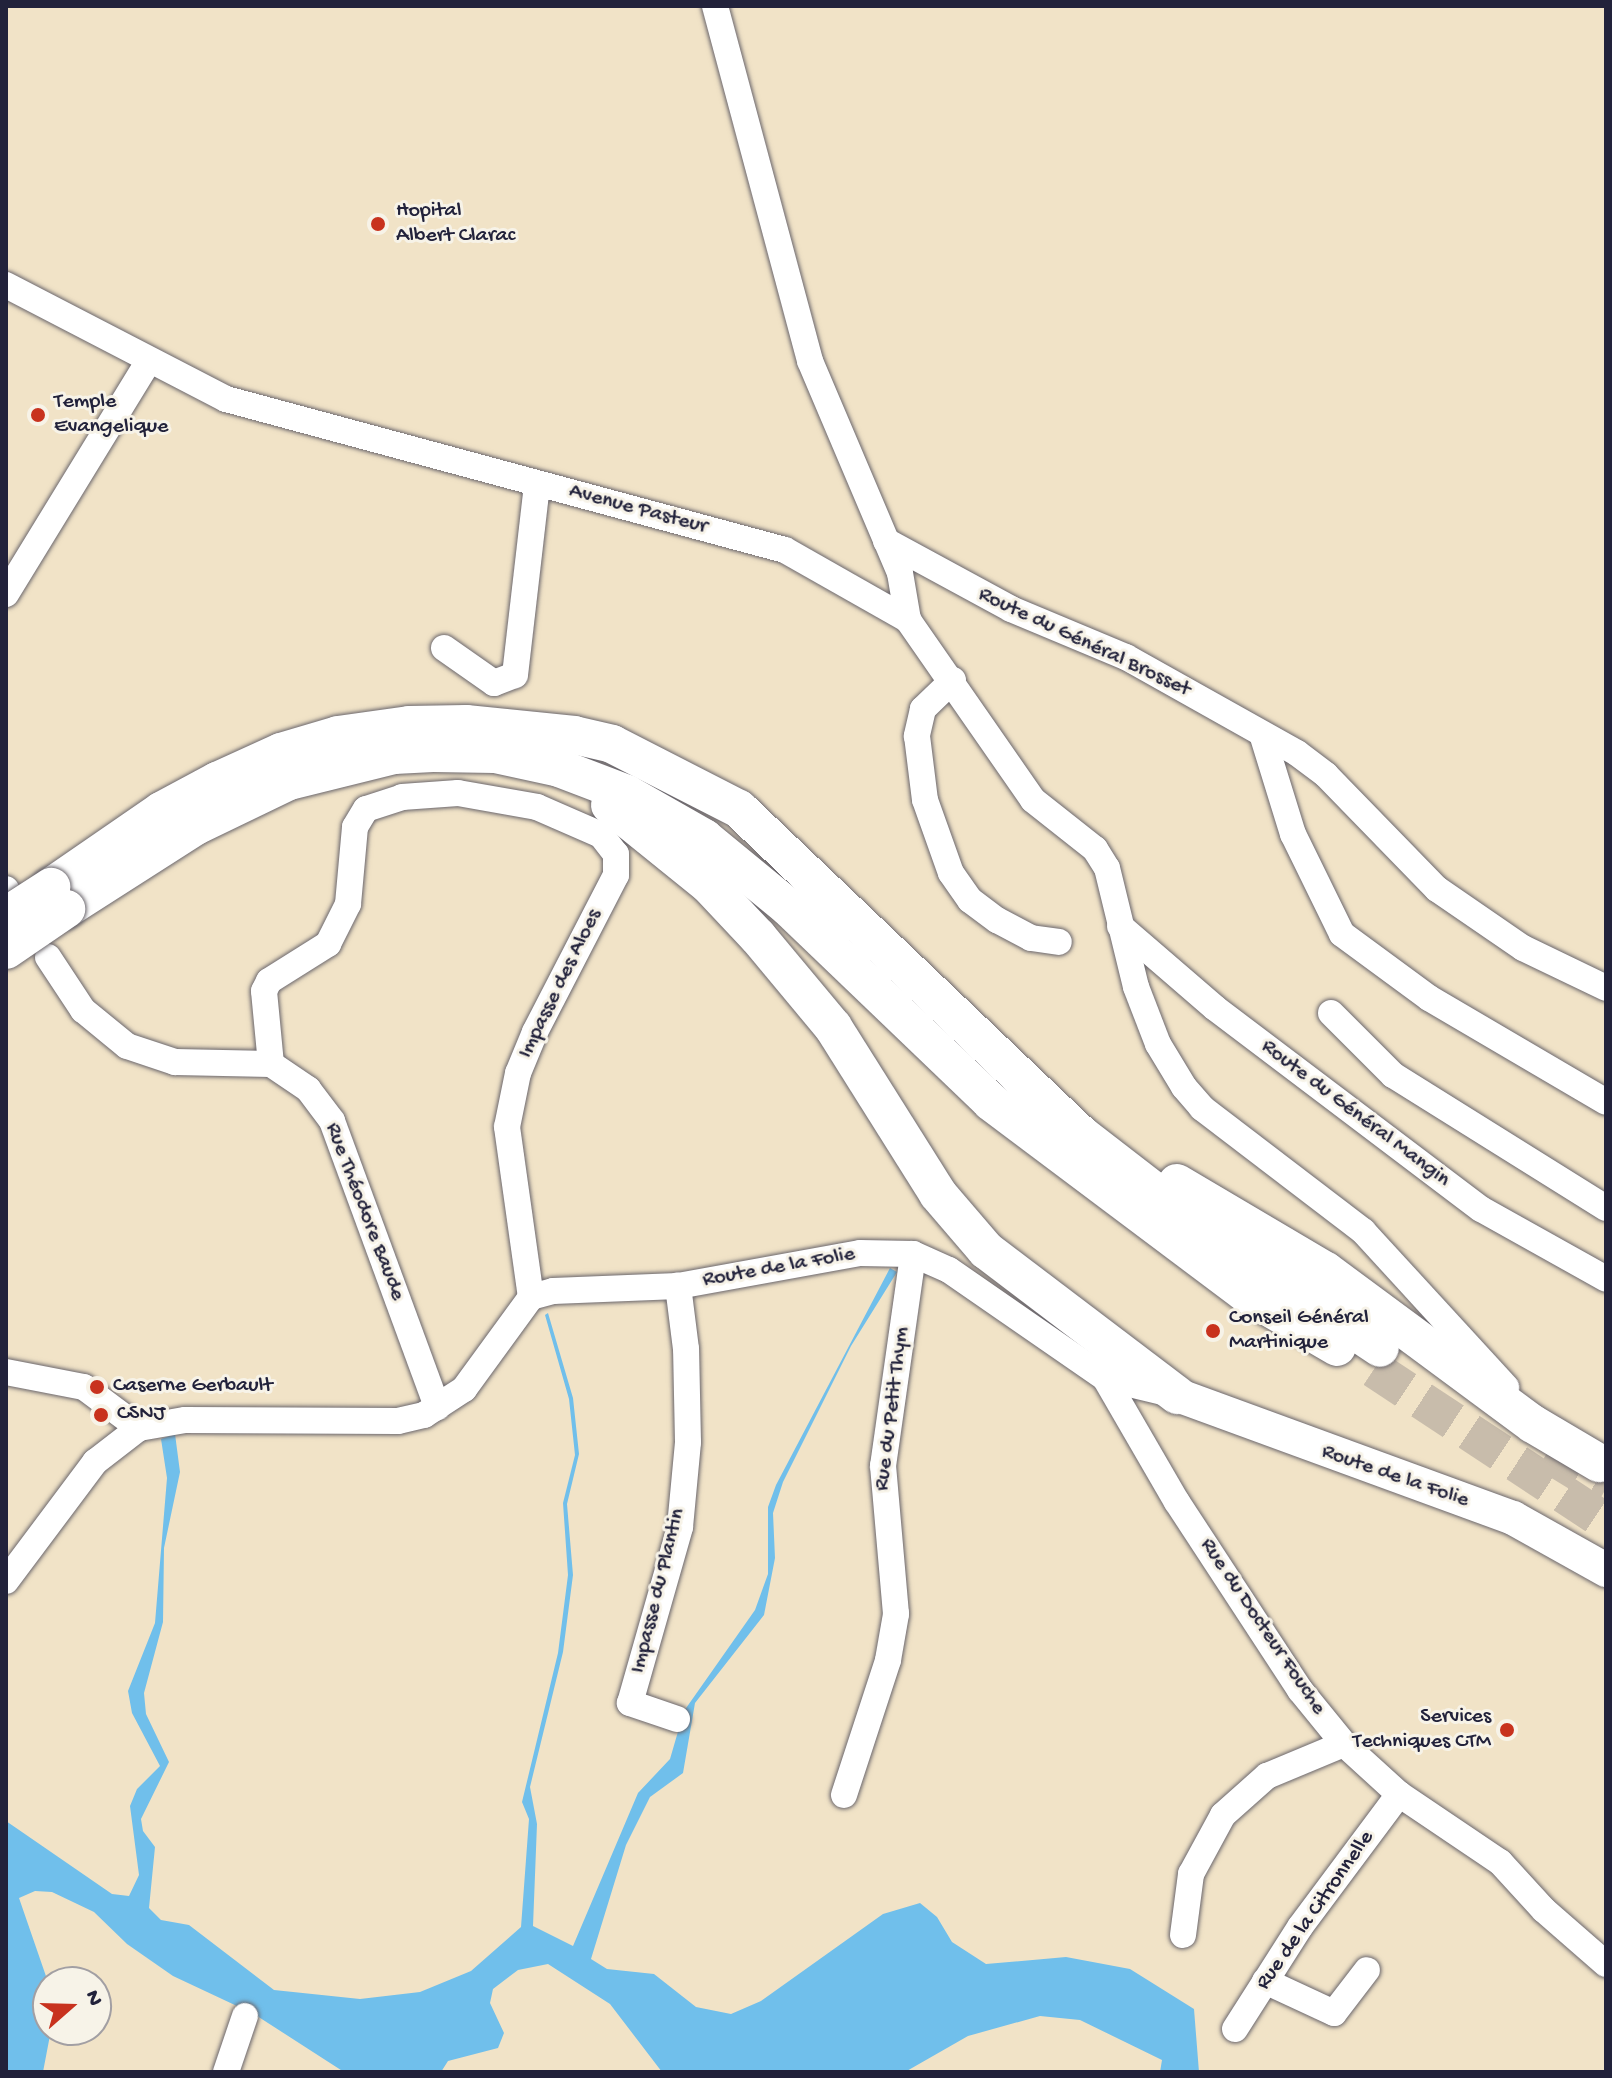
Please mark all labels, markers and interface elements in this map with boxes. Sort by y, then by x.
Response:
place label: Hopital Albert Clarac [396,198,515,250]
marker: Hopital Albert Clarac [367,213,389,235]
place label: Temple Evangelique [54,389,168,440]
marker: Temple Evangelique [29,406,47,424]
street label: Avenue Pasteur [566,479,710,541]
street label: Route du Général Brosset [974,582,1194,704]
street label: Impasse des Aloes [513,905,609,1063]
street label: Route du Général Mangin [1255,1034,1455,1194]
street label: Rue Théodore Baude [318,1119,410,1305]
street label: Route de la Folie [701,1242,857,1294]
place label: Conseil Général Martinique [1229,1305,1369,1356]
marker: Conseil Général Martinique [1204,1322,1222,1340]
street label: Rue du Petit Thym [870,1326,916,1492]
place label: Caserne Gerbault [113,1374,272,1400]
marker: Caserne Gerbault [88,1378,106,1396]
place label: CSNJ [117,1402,165,1428]
marker: CSNJ [92,1406,110,1424]
street label: Route de la Folie [1318,1439,1472,1515]
street label: Impasse du Plantin [626,1506,692,1676]
street label: Rue du Docteur Fouche [1193,1534,1331,1720]
place label: Services Techniques CTM [1353,1704,1491,1756]
marker: Services Techniques CTM [1498,1721,1516,1739]
street label: Rue de la Citronnelle [1251,1826,1381,1996]
north arrow [32,1966,112,2046]
text: N [78,1987,107,2010]

